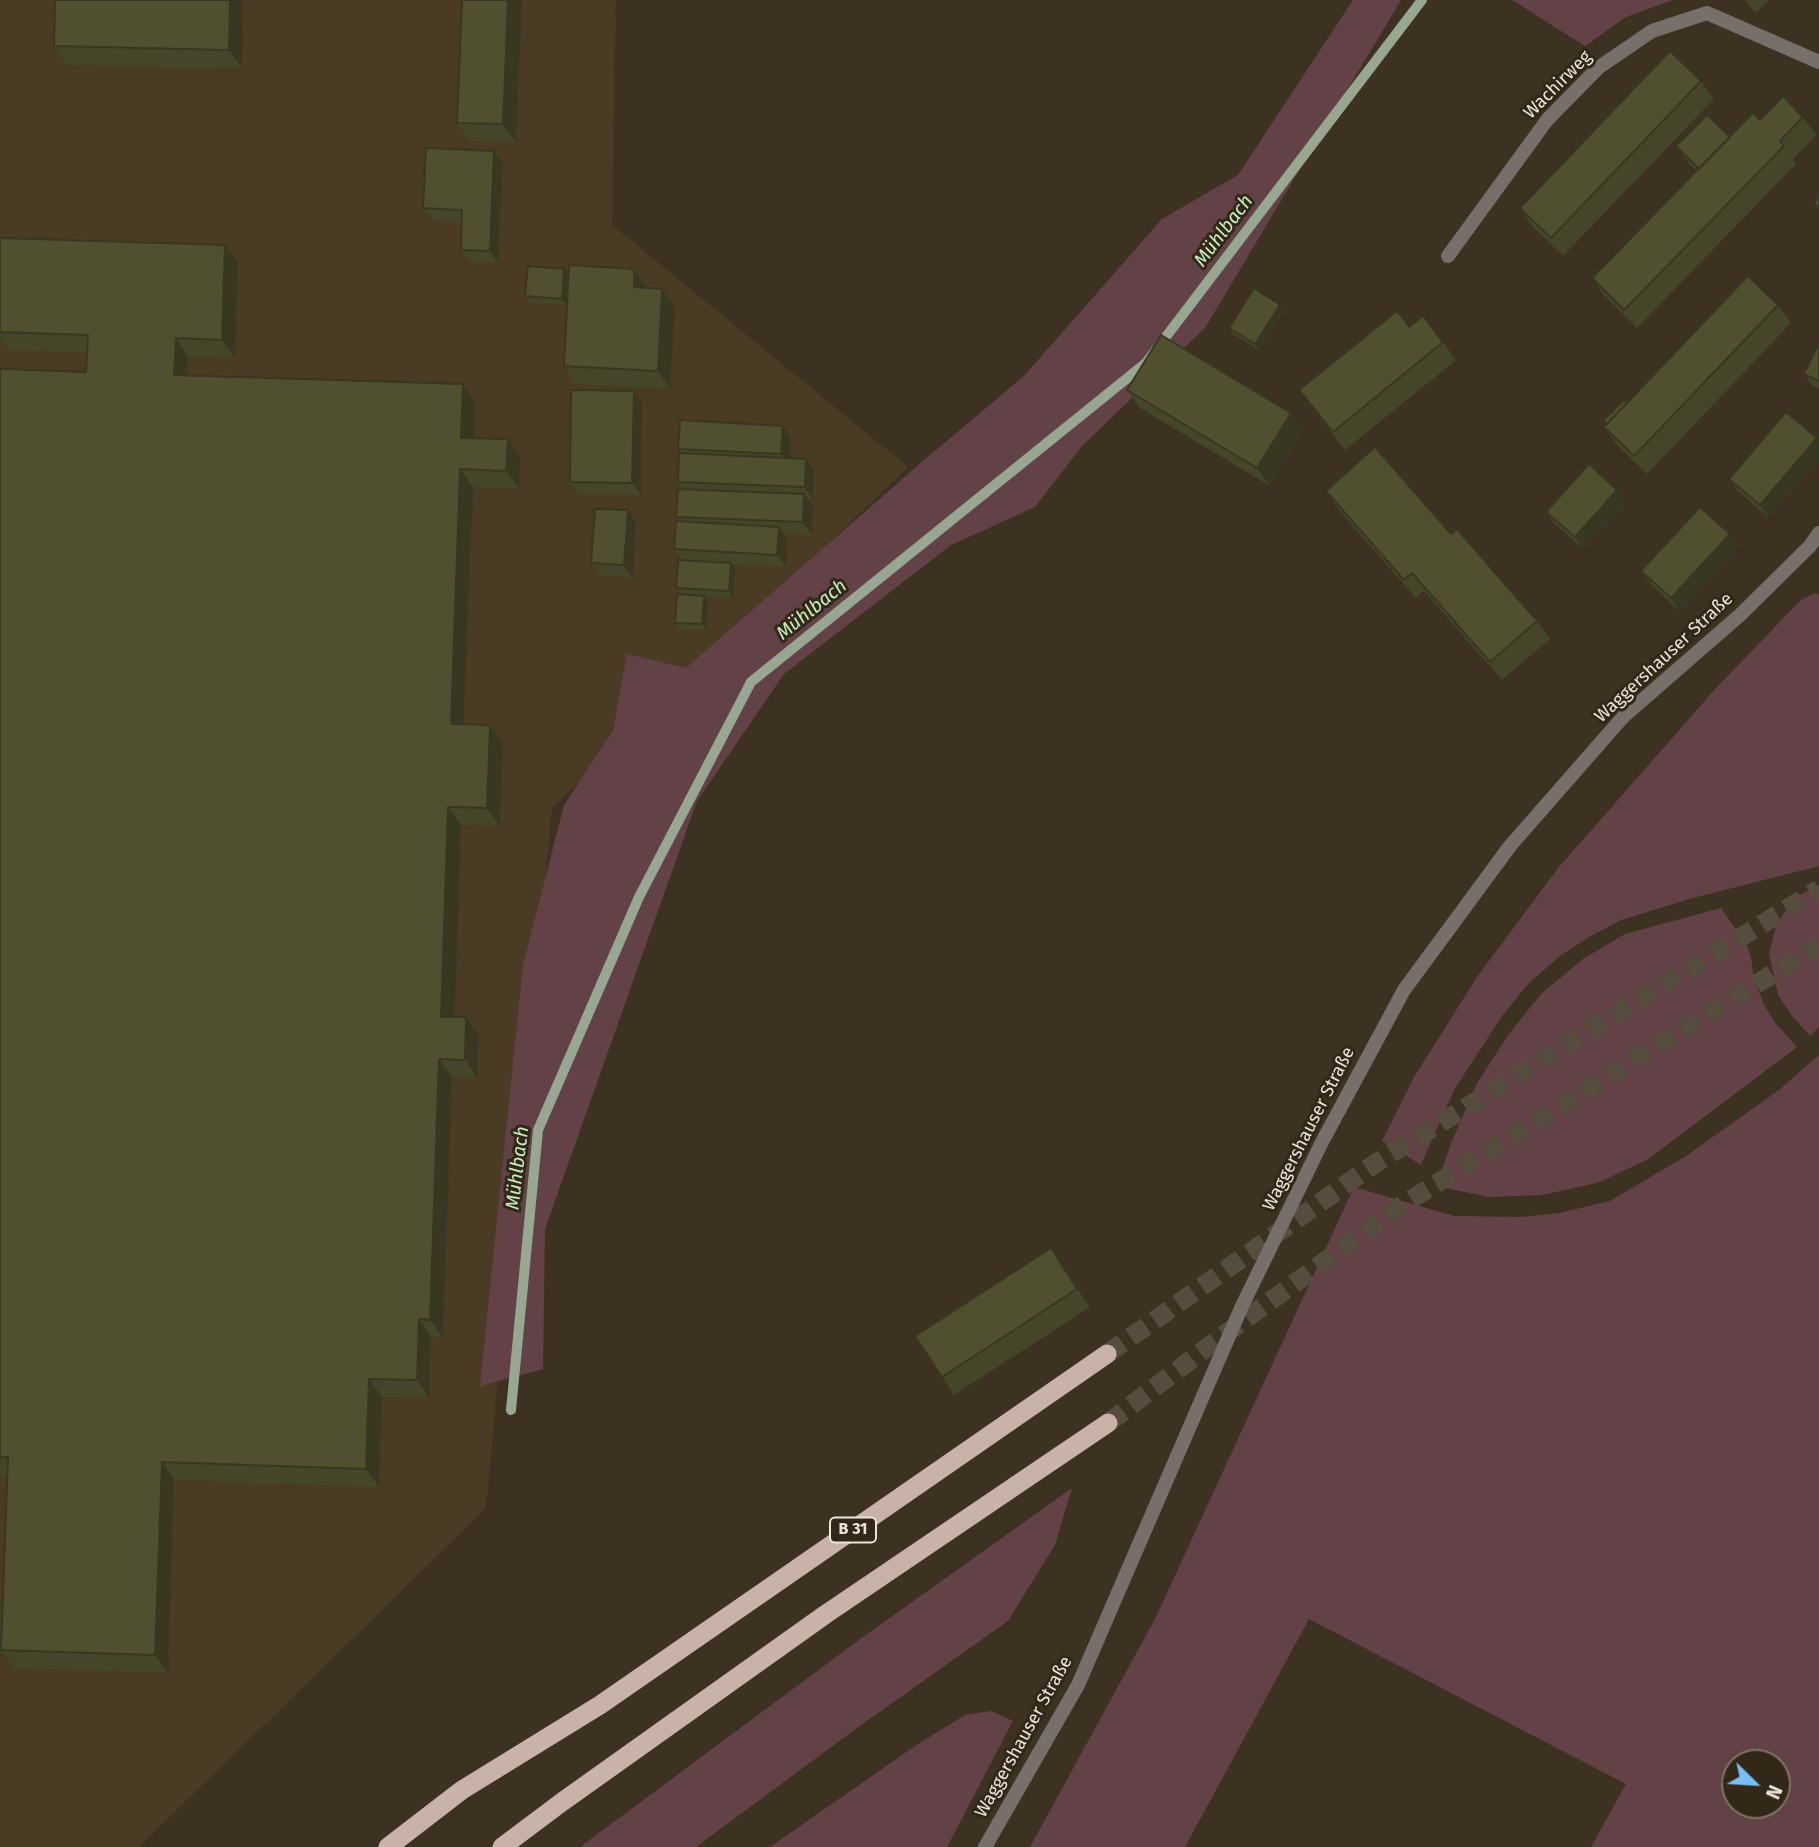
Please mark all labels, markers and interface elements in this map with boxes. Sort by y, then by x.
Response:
street label: Wachirweg [1519,46,1597,124]
water label: Mühlbach [1190,191,1258,271]
water label: Mühlbach [772,575,852,645]
street label: Waggershauser Straße [1590,588,1738,728]
street label: Waggershauser Straße [1258,1043,1360,1215]
water label: Mühlbach [502,1125,534,1211]
road number: B 31 [830,1518,876,1542]
street label: Waggershauser Straße [971,1653,1077,1821]
north arrow [1721,1749,1791,1819]
text: N [1761,1781,1787,1802]

